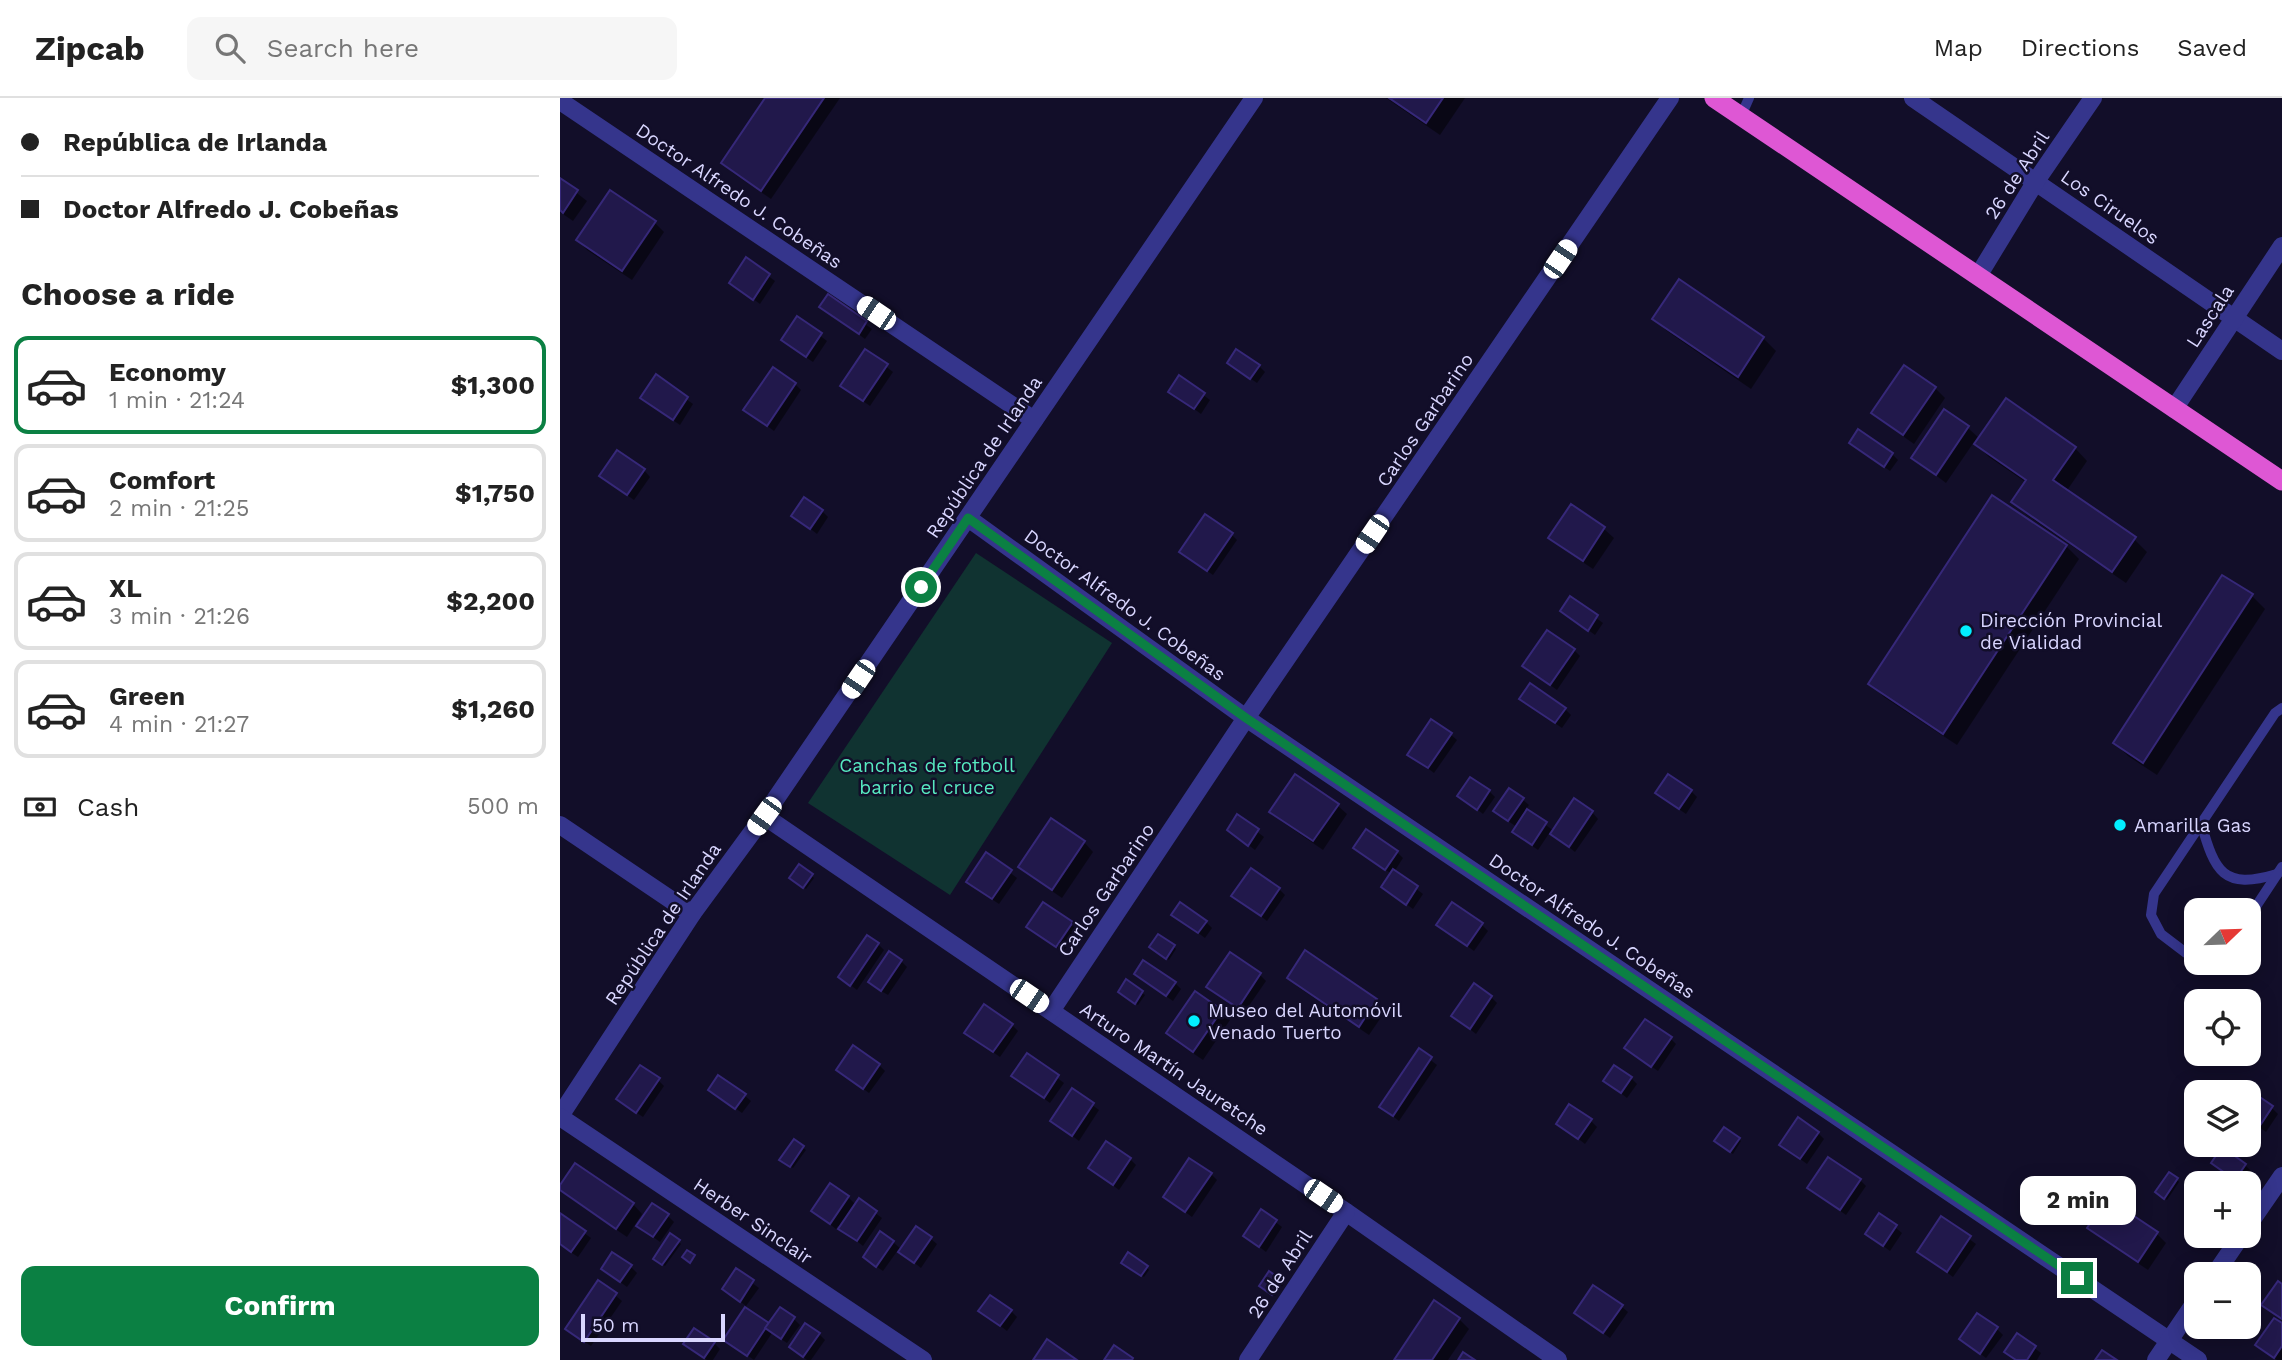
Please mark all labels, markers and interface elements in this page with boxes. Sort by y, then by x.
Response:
search box [187,17,677,80]
text: Zipcab [35,29,145,68]
icon: search [211,29,249,67]
text: Search here [267,33,419,63]
text: Map [1934,34,1983,62]
text: Directions [2021,34,2139,62]
text: Saved [2177,34,2247,62]
street label: Doctor Alfredo J. Cobeñas [632,118,846,274]
street label: 26 de Abril [1980,126,2054,224]
text: República de Irlanda [63,127,327,157]
street label: Los Ciruelos [2056,165,2164,249]
text: Doctor Alfredo J. Cobeñas [63,194,399,224]
car [1540,236,1581,282]
text: Choose a ride [21,275,235,313]
street label: Lascala [2181,280,2239,352]
car [853,293,900,333]
street label: Carlos Garbarino [1372,349,1478,491]
icon: car [25,354,88,417]
text: Economy [109,357,226,387]
text: $1,300 [451,370,535,400]
street label: República de Irlanda [921,371,1047,543]
text: 1 min · 21:24 [109,387,245,414]
icon: car [25,462,88,525]
text: Comfort [109,465,215,495]
text: $1,750 [455,478,535,508]
text: 2 min · 21:25 [109,495,249,522]
car [1352,511,1393,557]
street label: Doctor Alfredo J. Cobeñas [1020,524,1230,686]
icon: car [25,570,88,633]
route start [905,571,937,603]
text: XL [109,573,142,603]
text: $2,200 [446,586,535,616]
text: 3 min · 21:26 [109,603,250,630]
place label: Dirección Provincial de Vialidad [1980,609,2163,654]
marker: Dirección Provincial de Vialidad [1958,623,1974,639]
car [838,656,879,702]
icon: car [25,678,88,741]
text: Green [109,681,185,711]
text: $1,260 [451,694,535,724]
text: 4 min · 21:27 [109,711,249,738]
park label: Canchas de fotboll barrio el cruce [839,754,1015,799]
icon: cash [21,788,59,826]
text: Cash [77,792,139,822]
text: 500 m [467,793,539,820]
car [744,793,785,839]
place label: Amarilla Gas [2134,814,2251,837]
marker: Amarilla Gas [2112,817,2128,833]
street label: Carlos Garbarino [1053,819,1159,961]
street label: República de Irlanda [600,838,726,1010]
street label: Doctor Alfredo J. Cobeñas [1485,848,1699,1004]
north arrow [2184,898,2261,975]
map controls [2184,898,2261,1339]
car [1006,976,1053,1016]
button: locate [2184,989,2261,1066]
street label: Arturo Martín Jauretche [1076,997,1272,1141]
place label: Museo del Automóvil Venado Tuerto [1208,999,1402,1044]
marker: Museo del Automóvil Venado Tuerto [1186,1013,1202,1029]
button: layers [2184,1080,2261,1157]
button: + [2184,1171,2261,1248]
street label: Herber Sinclair [689,1173,817,1269]
car [1300,1176,1347,1216]
callout: 2 min [2019,1176,2135,1226]
text: 2 min [2047,1187,2109,1214]
street label: 26 de Abril [1243,1225,1317,1323]
route end [2061,1262,2093,1294]
button: − [2184,1262,2261,1339]
button: Confirm [21,1266,539,1346]
scale bar [581,1311,724,1343]
text: 50 m [592,1314,639,1337]

